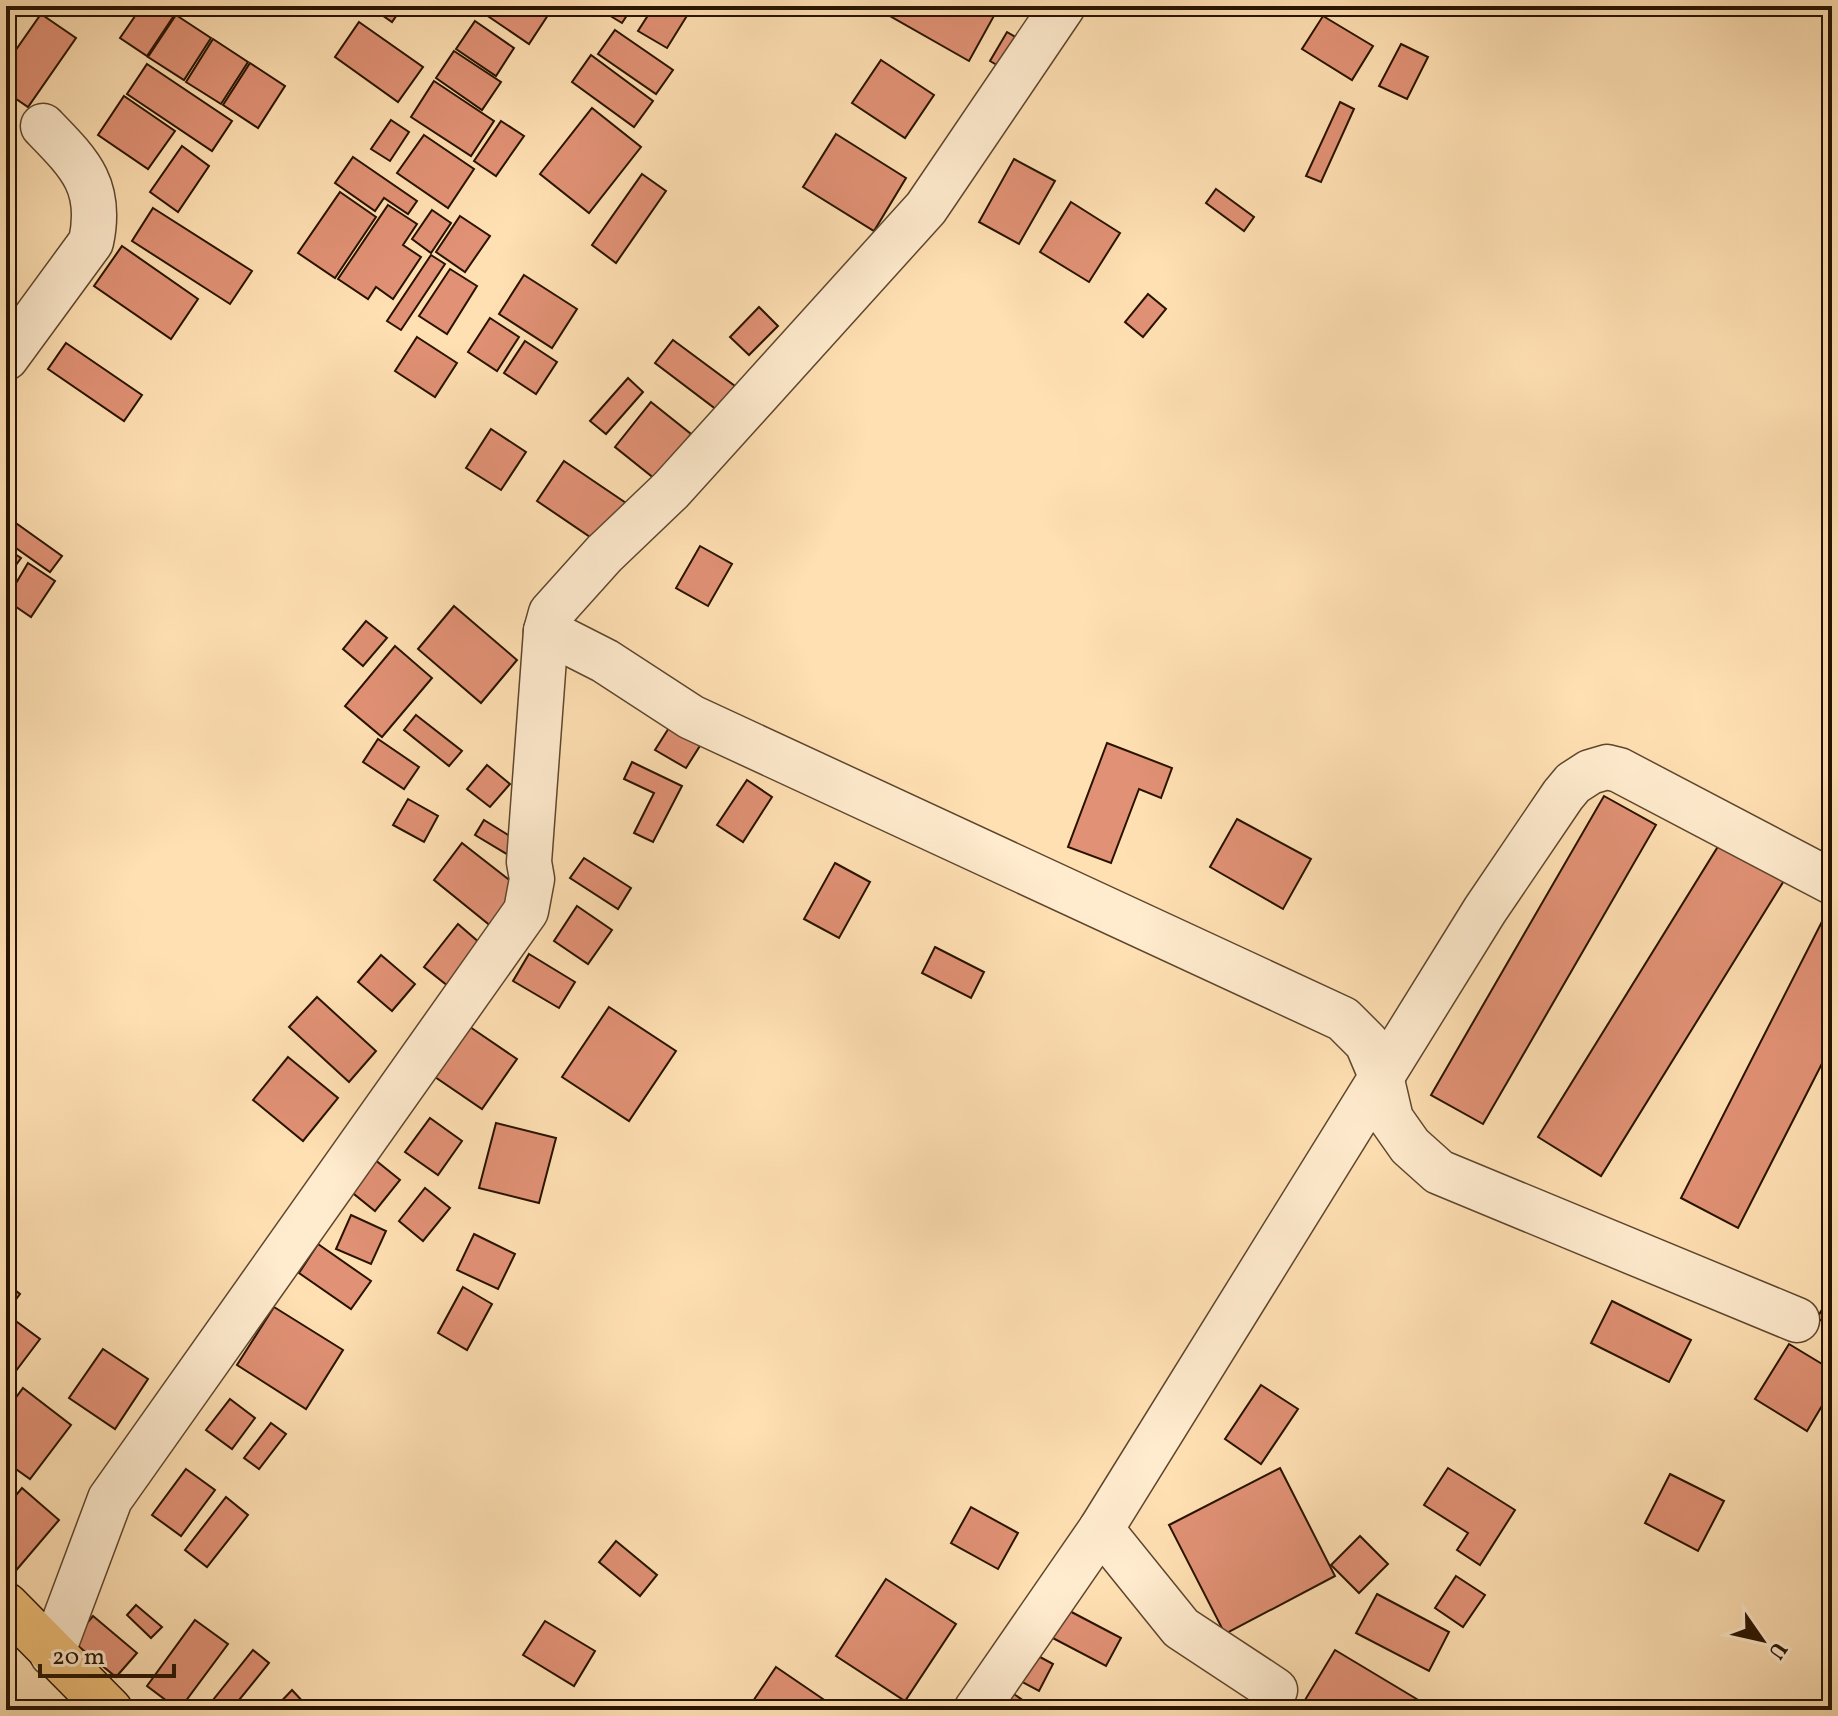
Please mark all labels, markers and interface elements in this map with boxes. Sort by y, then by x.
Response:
north arrow [1722,1600,1802,1680]
scale bar [40,1628,174,1678]
text: U [1759,1635,1794,1665]
text: 20 m [52,1641,105,1675]

